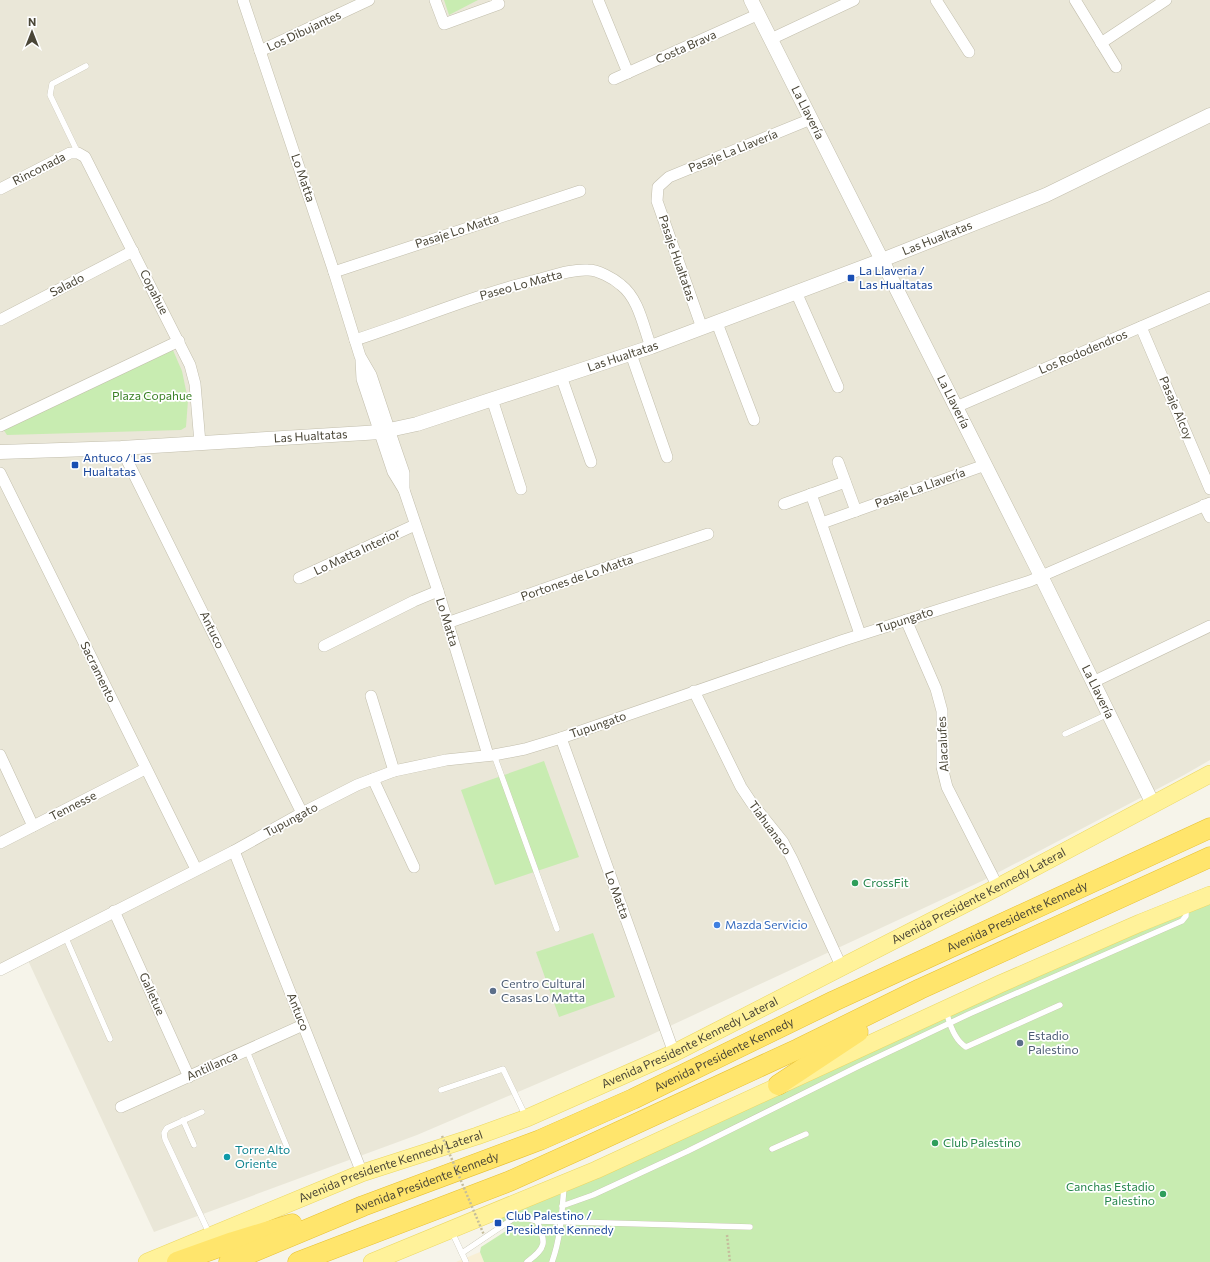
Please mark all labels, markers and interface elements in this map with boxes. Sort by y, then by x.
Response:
street label: Los Dibujantes [264,7,343,53]
north arrow [12,12,52,52]
text: N [28,15,36,28]
street label: Costa Brava [653,26,718,66]
street label: La Llavería [789,83,828,141]
street label: Pasaje La Llavería [686,126,779,174]
street label: Rinconada [10,149,67,187]
street label: Lo Matta [289,152,319,204]
street label: Pasaje Lo Matta [413,210,500,250]
street label: Pasaje Hualtatas [657,213,699,303]
street label: Las Hualtatas [900,217,974,257]
place label: La Llaveria / Las Hualtatas [859,263,933,291]
street label: Paseo Lo Matta [478,266,564,302]
street label: Copahue [138,267,172,316]
street label: Salado [47,270,86,299]
marker: La Llaveria / Las Hualtatas [846,273,856,283]
street label: Los Rododendros [1036,326,1129,376]
street label: Las Hualtatas [585,337,660,374]
street label: La Llavería [935,372,974,431]
street label: Pasaje Alcoy [1157,374,1197,441]
park label: Plaza Copahue [112,388,192,402]
street label: Las Hualtatas [273,426,348,445]
place label: Antuco / Las Hualtatas [83,450,151,478]
marker: Antuco / Las Hualtatas [70,460,80,470]
street label: Pasaje La Llavería [873,464,967,510]
street label: Lo Matta Interior [311,525,402,577]
street label: Portones de Lo Matta [519,551,635,603]
street label: Lo Matta [434,596,462,648]
street label: Tupungato [875,603,935,635]
street label: Antuco [198,609,228,651]
street label: Sacramento [78,639,120,704]
street label: La Llavería [1080,662,1118,721]
street label: Tupungato [568,708,628,740]
street label: Alacalufes [934,716,950,772]
street label: Tennesse [47,787,98,823]
street label: Tiahuanaco [747,798,795,857]
street label: Tupungato [261,799,320,839]
street label: Avenida Presidente Kennedy Lateral [890,845,1068,949]
street label: Lo Matta [603,869,633,921]
place label: CrossFit [863,875,909,889]
marker: CrossFit [850,878,860,888]
street label: Avenida Presidente Kennedy [944,878,1090,956]
place label: Mazda Servicio [725,917,808,931]
marker: Mazda Servicio [712,920,722,930]
street label: Galletue [137,970,169,1017]
place label: Centro Cultural Casas Lo Matta [501,976,585,1004]
marker: Centro Cultural Casas Lo Matta [488,986,498,996]
street label: Antuco [285,991,313,1033]
street label: Avenida Presidente Kennedy Lateral [599,993,779,1091]
street label: Avenida Presidente Kennedy [652,1015,796,1095]
place label: Estadio Palestino [1028,1028,1079,1056]
marker: Estadio Palestino [1015,1038,1025,1048]
street label: Antillanca [184,1048,239,1083]
street label: Avenida Presidente Kennedy Lateral [297,1127,485,1207]
place label: Club Palestino [943,1135,1021,1149]
marker: Club Palestino [930,1138,940,1148]
place label: Torre Alto Oriente [235,1142,290,1170]
street label: Avenida Presidente Kennedy [352,1149,500,1217]
marker: Torre Alto Oriente [222,1152,232,1162]
place label: Canchas Estadio Palestino [1066,1179,1155,1207]
marker: Canchas Estadio Palestino [1158,1189,1168,1199]
place label: Club Palestino / Presidente Kennedy [506,1208,614,1236]
marker: Club Palestino / Presidente Kennedy [493,1218,503,1228]

